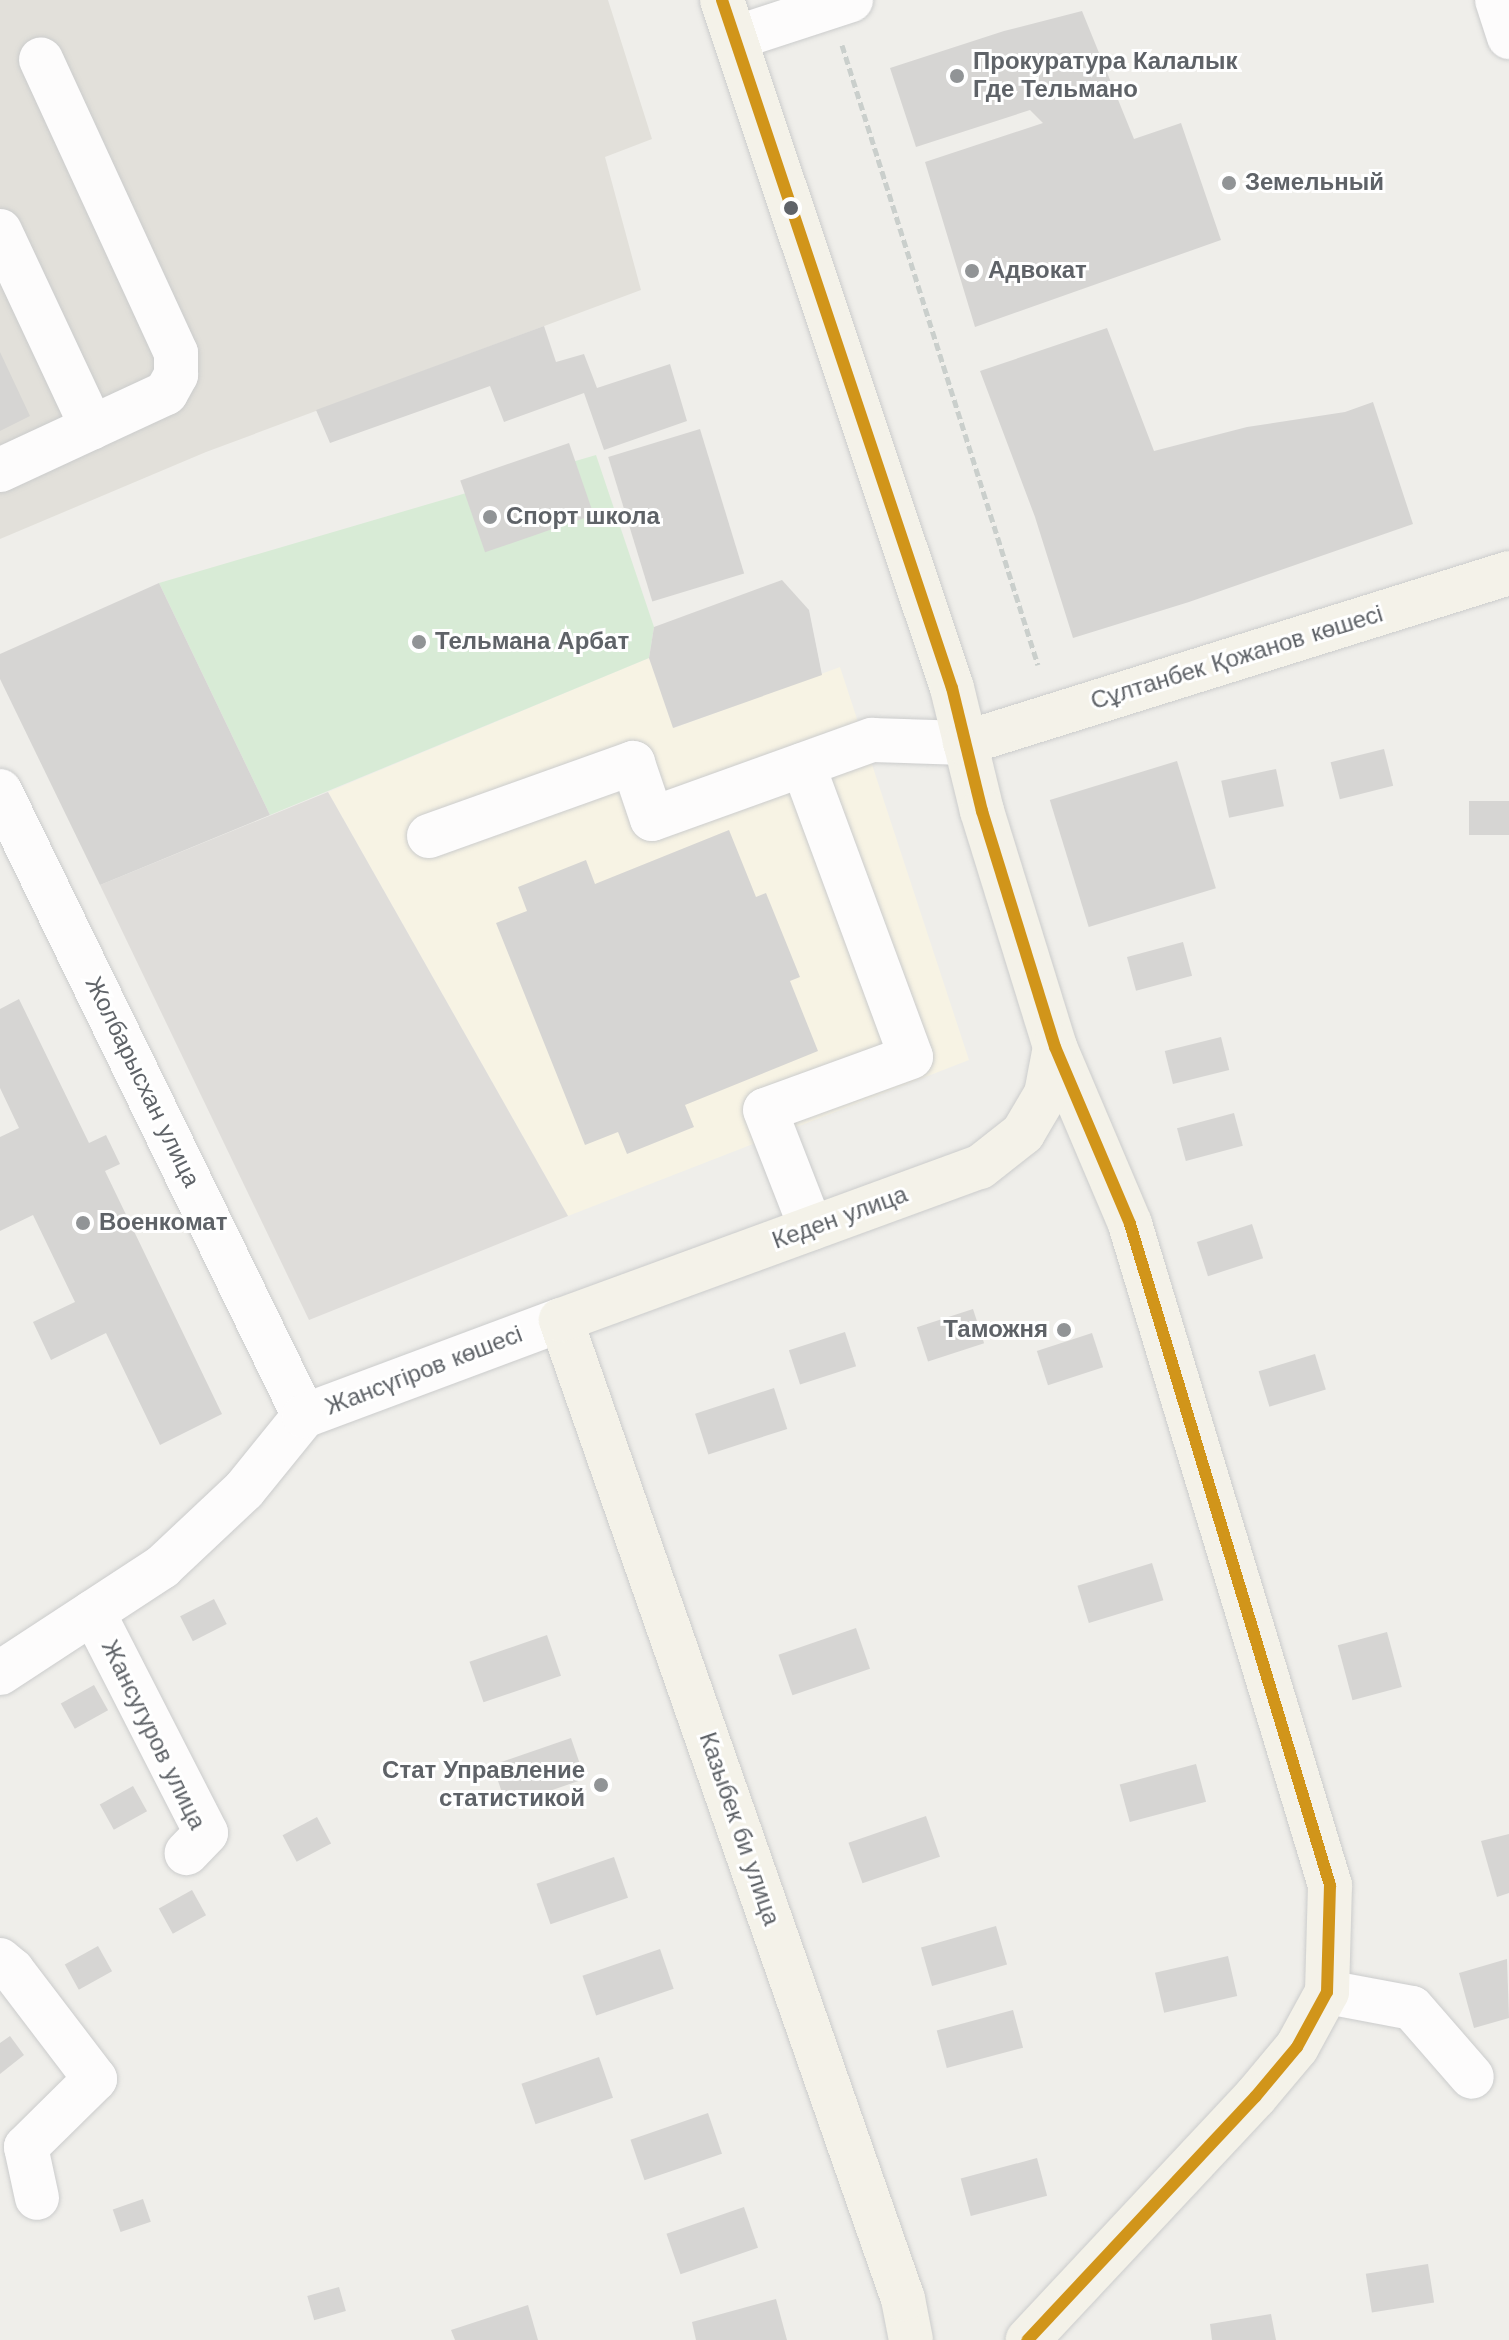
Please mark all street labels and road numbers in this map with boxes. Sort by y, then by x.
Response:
street label: Сұлтанбек Қожанов көшесі [1087,600,1387,716]
street label: Жолбарысхан улица [79,972,205,1192]
street label: Кеден улица [769,1180,911,1256]
street label: Жансүгіров көшесі [322,1320,526,1422]
street label: Жансугуров улица [95,1636,211,1834]
street label: Казыбек би улица [692,1729,786,1929]

